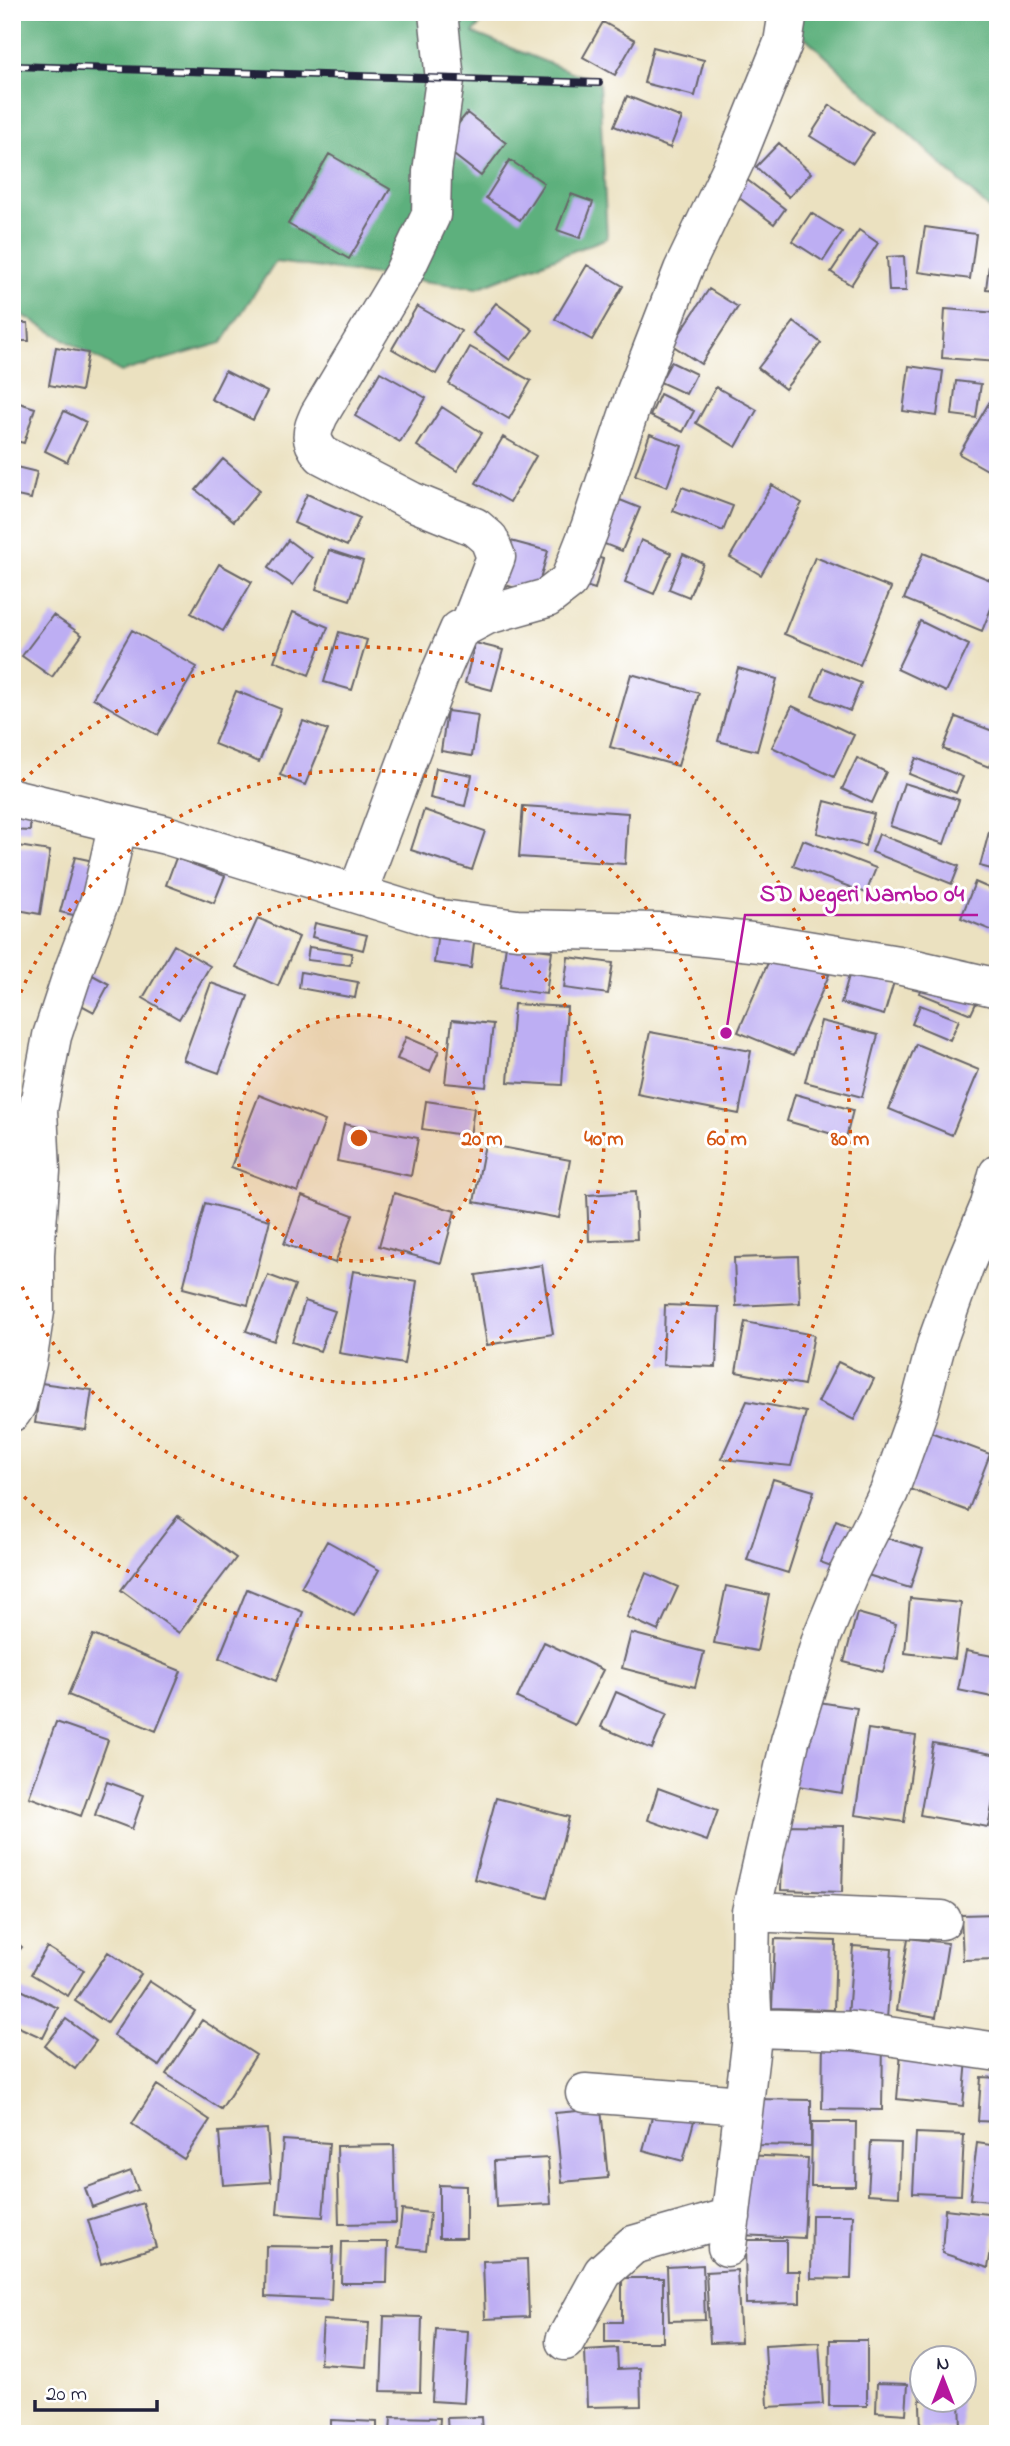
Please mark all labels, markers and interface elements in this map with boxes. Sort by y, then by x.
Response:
callout: SD Negeri Nambo 04 [745,870,978,915]
text: SD Negeri Nambo 04 [760,878,964,914]
text: 20 m [460,1125,503,1155]
text: 40 m [584,1125,624,1155]
text: 60 m [707,1125,747,1155]
text: 80 m [830,1125,869,1155]
centre of rings [347,1126,371,1150]
north arrow [908,2344,978,2414]
text: N [937,2351,950,2378]
scale bar [35,2369,158,2413]
text: 20 m [46,2380,87,2410]

